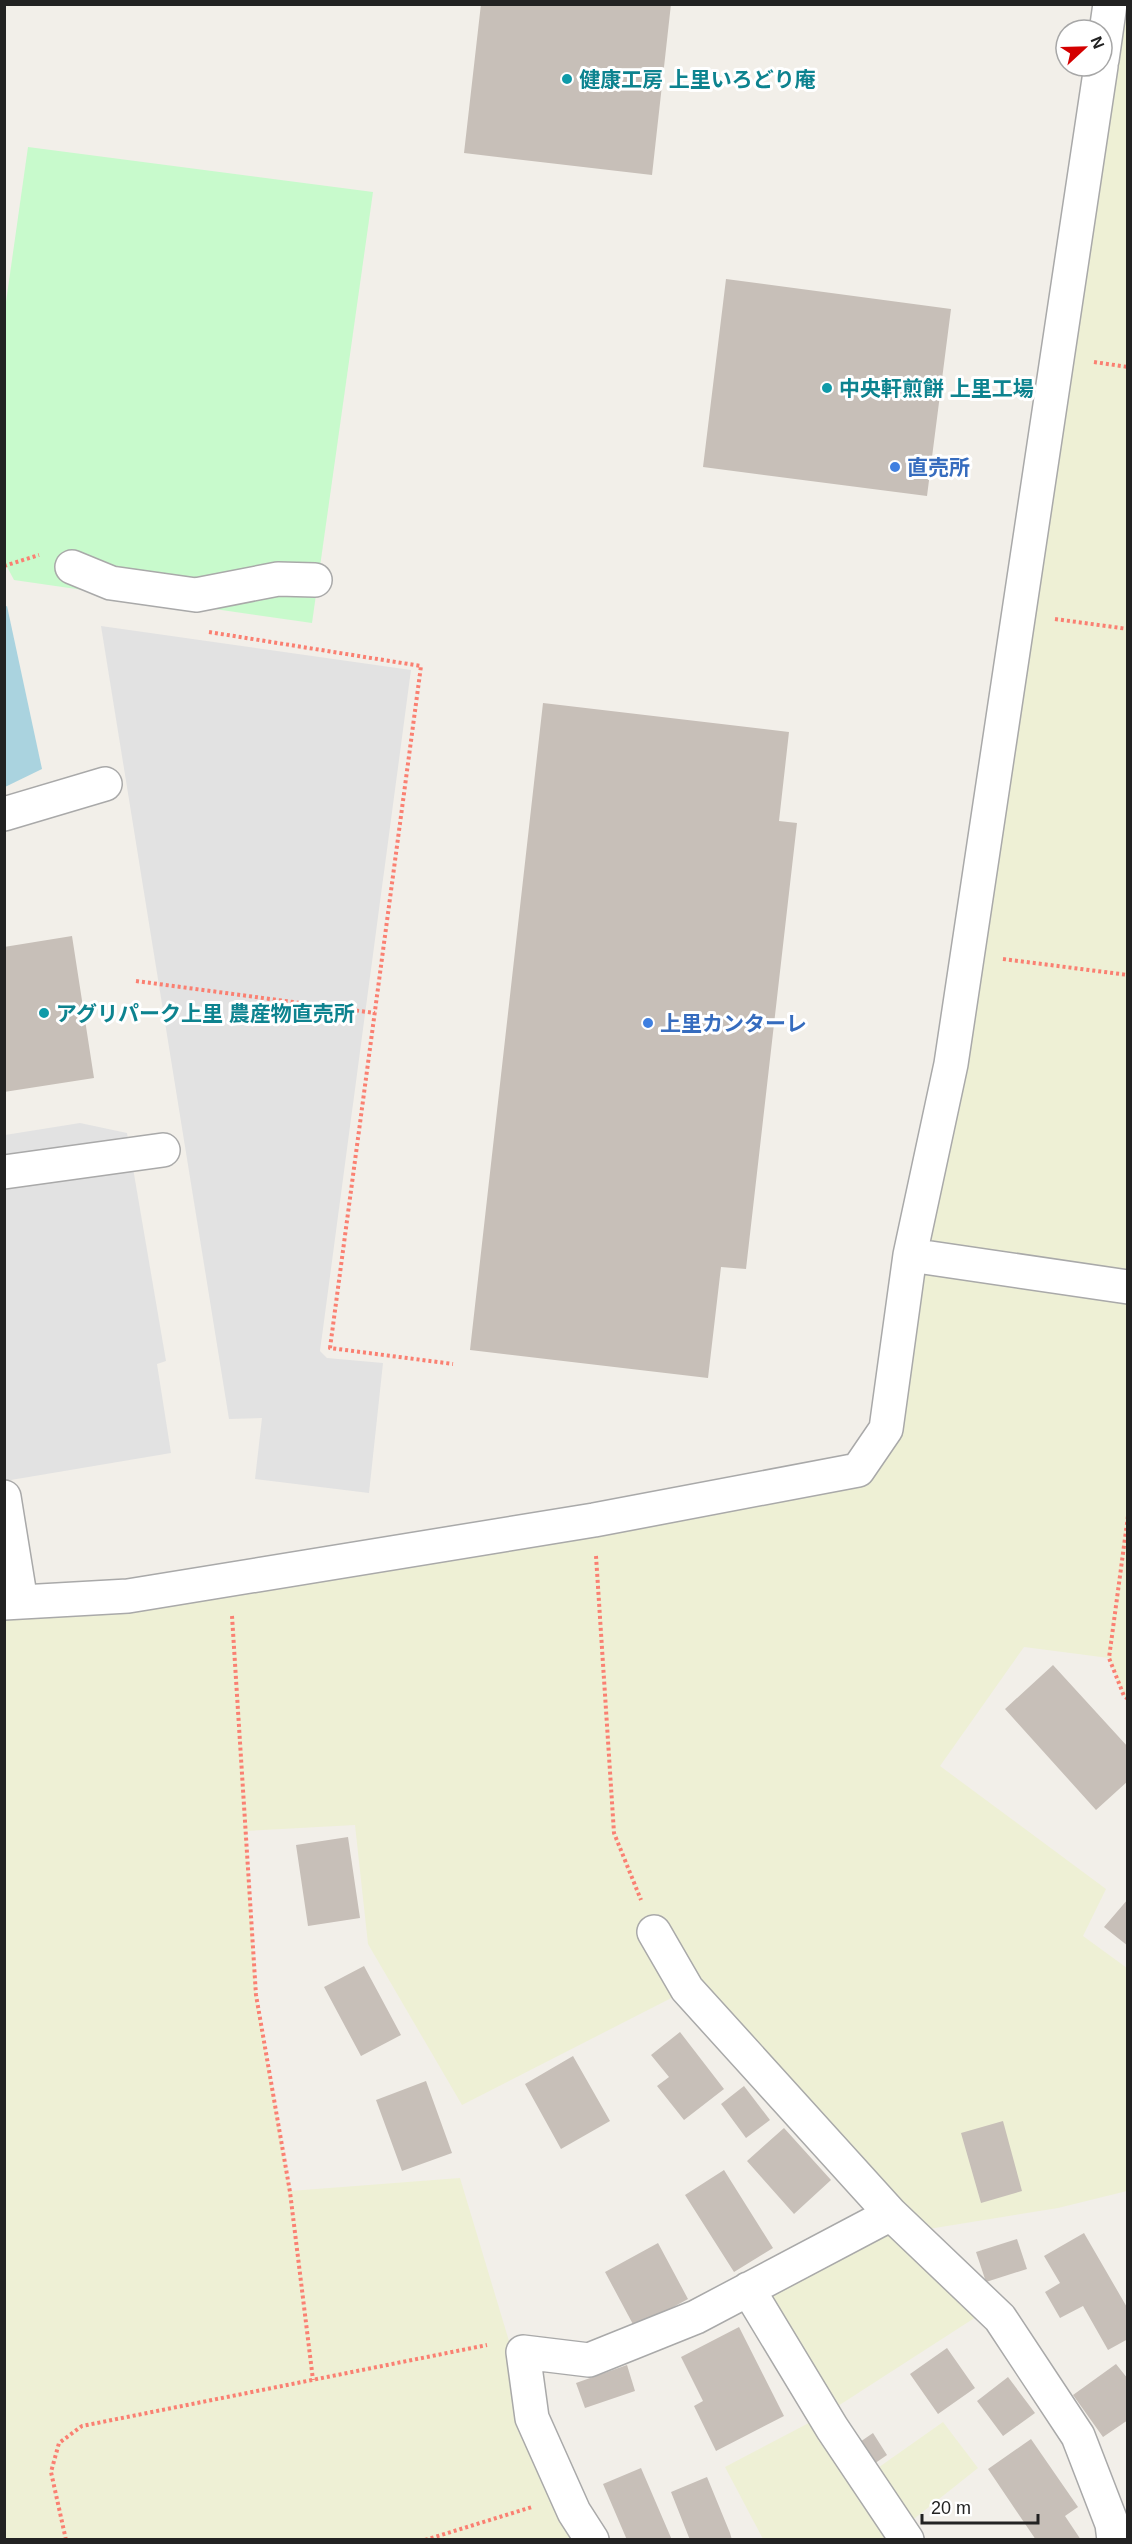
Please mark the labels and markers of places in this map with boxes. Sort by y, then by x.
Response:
place label: 健康工房 上里いろどり庵 [579,68,816,91]
marker: 健康工房 上里いろどり庵 [560,72,574,86]
place label: 中央軒煎餅 上里工場 [839,377,1034,400]
marker: 中央軒煎餅 上里工場 [820,381,834,395]
place label: 直売所 [907,456,970,479]
marker: 直売所 [888,460,902,474]
place label: アグリパーク上里 農産物直売所 [56,1002,355,1025]
marker: アグリパーク上里 農産物直売所 [37,1006,51,1020]
place label: 上里カンターレ [660,1012,807,1035]
marker: 上里カンターレ [641,1016,655,1030]

